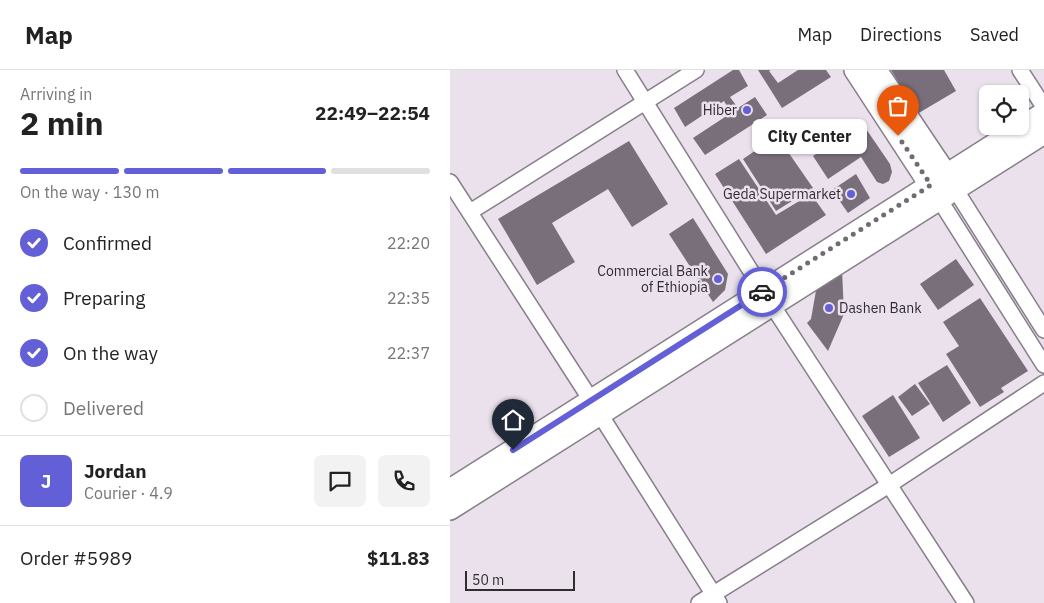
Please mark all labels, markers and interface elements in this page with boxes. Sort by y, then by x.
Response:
text: Map [25,19,73,51]
text: Map [797,23,832,46]
text: Directions [860,23,942,46]
text: Saved [970,23,1019,46]
text: Arriving in [20,84,92,104]
pin [877,85,919,136]
map controls [979,85,1029,135]
button: locate [979,85,1029,135]
icon: bag [884,92,912,120]
text: 22:49–22:54 [315,101,430,125]
place label: Hiber [703,101,737,119]
text: 2 min [20,102,104,144]
marker: Hiber [741,104,753,116]
callout: City Center [753,118,868,154]
text: City Center [768,126,851,146]
text: On the way · 130 m [20,182,159,202]
place label: Geda Supermarket [723,185,841,203]
marker: Geda Supermarket [845,188,857,200]
icon: check [20,229,48,257]
text: Confirmed [63,231,152,255]
text: 22:20 [387,233,430,253]
place label: Commercial Bank of Ethiopia [597,262,709,296]
courier [737,267,787,317]
marker: Commercial Bank of Ethiopia [712,273,724,285]
icon: car [748,278,776,306]
icon: check [20,284,48,312]
text: Preparing [63,286,145,310]
text: 22:35 [387,288,430,308]
place label: Dashen Bank [839,299,922,317]
marker: Dashen Bank [823,302,835,314]
icon: check [20,339,48,367]
text: On the way [63,341,158,365]
text: 22:37 [387,343,430,363]
text: Delivered [63,396,144,420]
pin [492,399,534,450]
icon: home [499,406,527,434]
button: chat [314,455,366,507]
button: phone [378,455,430,507]
text: Jordan [84,459,147,483]
text: J [41,469,51,493]
text: Courier · 4.9 [84,483,173,503]
text: Order #5989 [20,546,132,570]
text: $11.83 [367,546,430,570]
scale bar [465,568,575,591]
text: 50 m [472,571,504,589]

